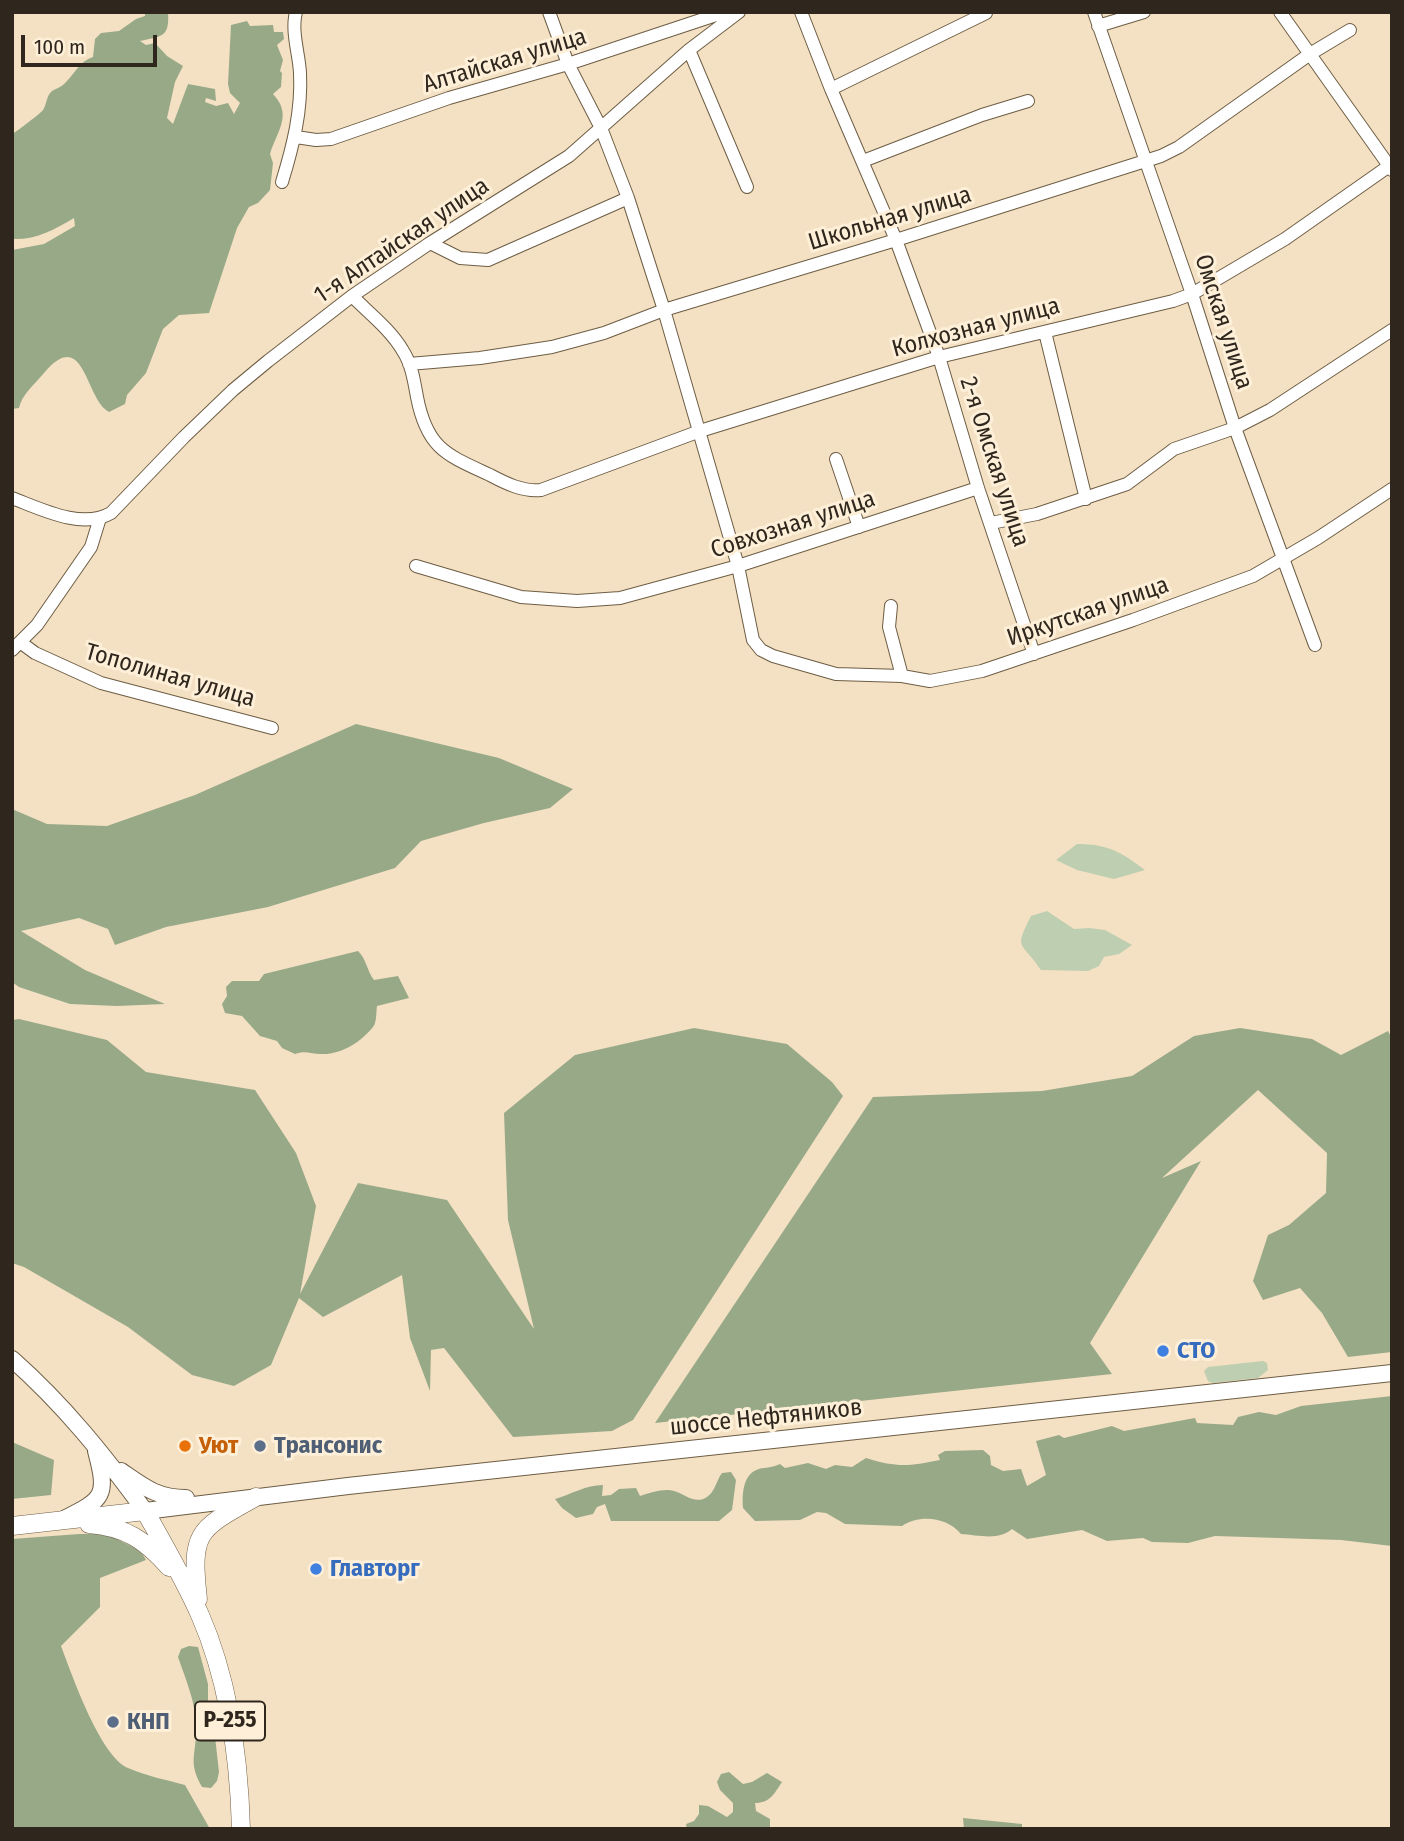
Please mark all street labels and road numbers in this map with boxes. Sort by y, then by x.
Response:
street label: Алтайская улица [420,23,590,99]
street label: 1-я Алтайская улица [309,172,495,310]
street label: Школьная улица [805,181,975,257]
street label: Омская улица [1188,251,1258,393]
street label: Колхозная улица [889,292,1063,364]
street label: 2-я Омская улица [953,373,1035,551]
street label: Совхозная улица [707,485,879,565]
street label: Иркутская улица [1003,571,1173,653]
street label: Тополиная улица [82,638,258,714]
street label: шоссе Нефтяников [669,1394,863,1442]
road number: Р-255 [195,1702,265,1740]

